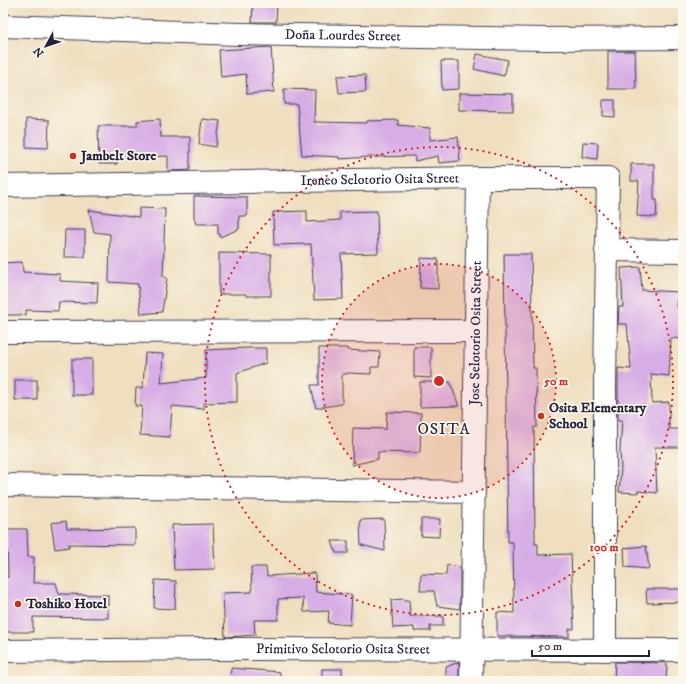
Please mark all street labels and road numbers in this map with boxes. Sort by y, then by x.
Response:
street label: Doña Lourdes Street [285,26,402,46]
street label: Ireneo Selotorio Osita Street [301,169,460,190]
street label: Jose Selotorio Osita Street [466,260,486,407]
street label: Primitivo Selotorio Osita Street [256,640,430,658]

